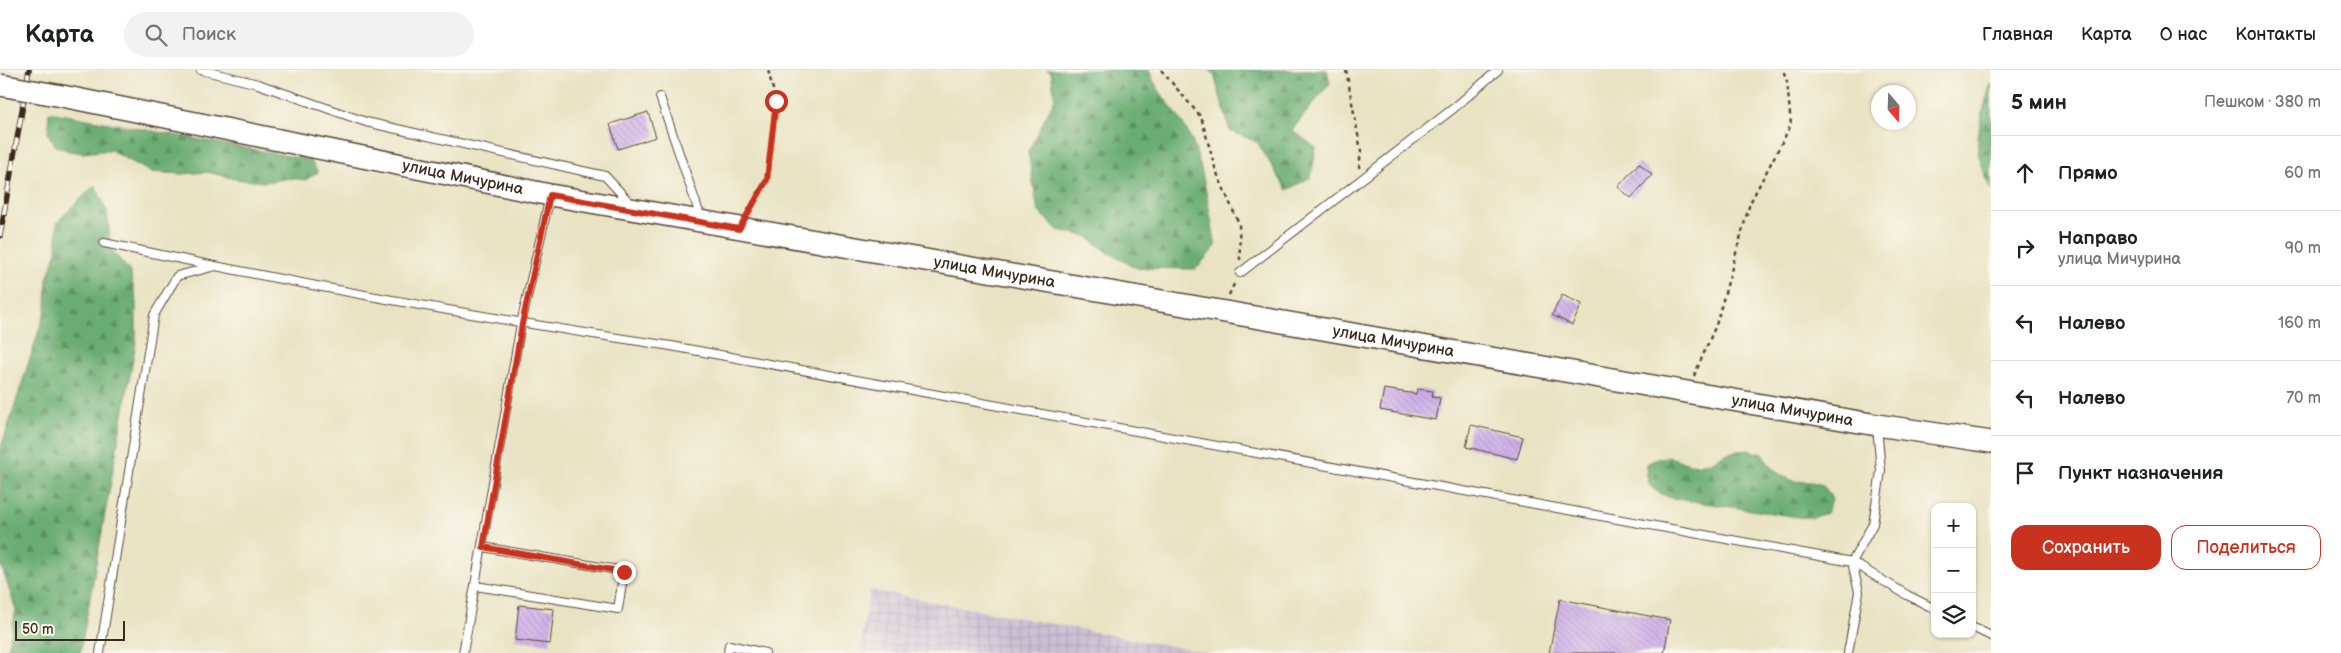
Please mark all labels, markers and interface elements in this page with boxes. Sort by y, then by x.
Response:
search box [124,12,474,57]
text: Карта [25,20,94,49]
icon: search [142,21,170,49]
text: Поиск [182,23,236,46]
text: Главная [1982,24,2053,45]
text: Карта [2081,24,2132,45]
text: О нас [2160,24,2207,45]
text: Контакты [2235,24,2316,45]
north arrow [1871,85,1916,130]
route start [765,90,788,113]
text: 5 мин [2011,90,2067,115]
text: Пешком · 380 m [2204,93,2321,112]
street label: улица Мичурина [401,156,526,199]
icon: ahead [2011,159,2039,187]
text: Прямо [2058,162,2118,185]
text: 60 m [2284,164,2321,183]
text: Направо [2058,227,2138,250]
icon: right [2011,234,2039,262]
text: 90 m [2285,239,2321,258]
text: улица Мичурина [2058,250,2181,269]
street label: улица Мичурина [932,252,1057,292]
icon: left [2011,309,2039,337]
text: Налево [2058,312,2125,335]
text: 160 m [2278,314,2321,333]
street label: улица Мичурина [1331,321,1456,361]
icon: left [2011,384,2039,412]
text: Налево [2058,387,2125,410]
text: 70 m [2286,389,2321,408]
street label: улица Мичурина [1730,390,1855,430]
icon: arrive [2011,459,2039,487]
text: Пункт назначения [2058,462,2223,485]
map controls [1931,503,1976,638]
button: + [1931,503,1976,548]
button: Сохранить [2011,525,2161,570]
button: Поделиться [2171,525,2321,570]
button: − [1931,548,1976,593]
route end [613,561,636,584]
button: layers [1931,593,1976,638]
scale bar [15,618,125,641]
text: 50 m [22,621,54,638]

